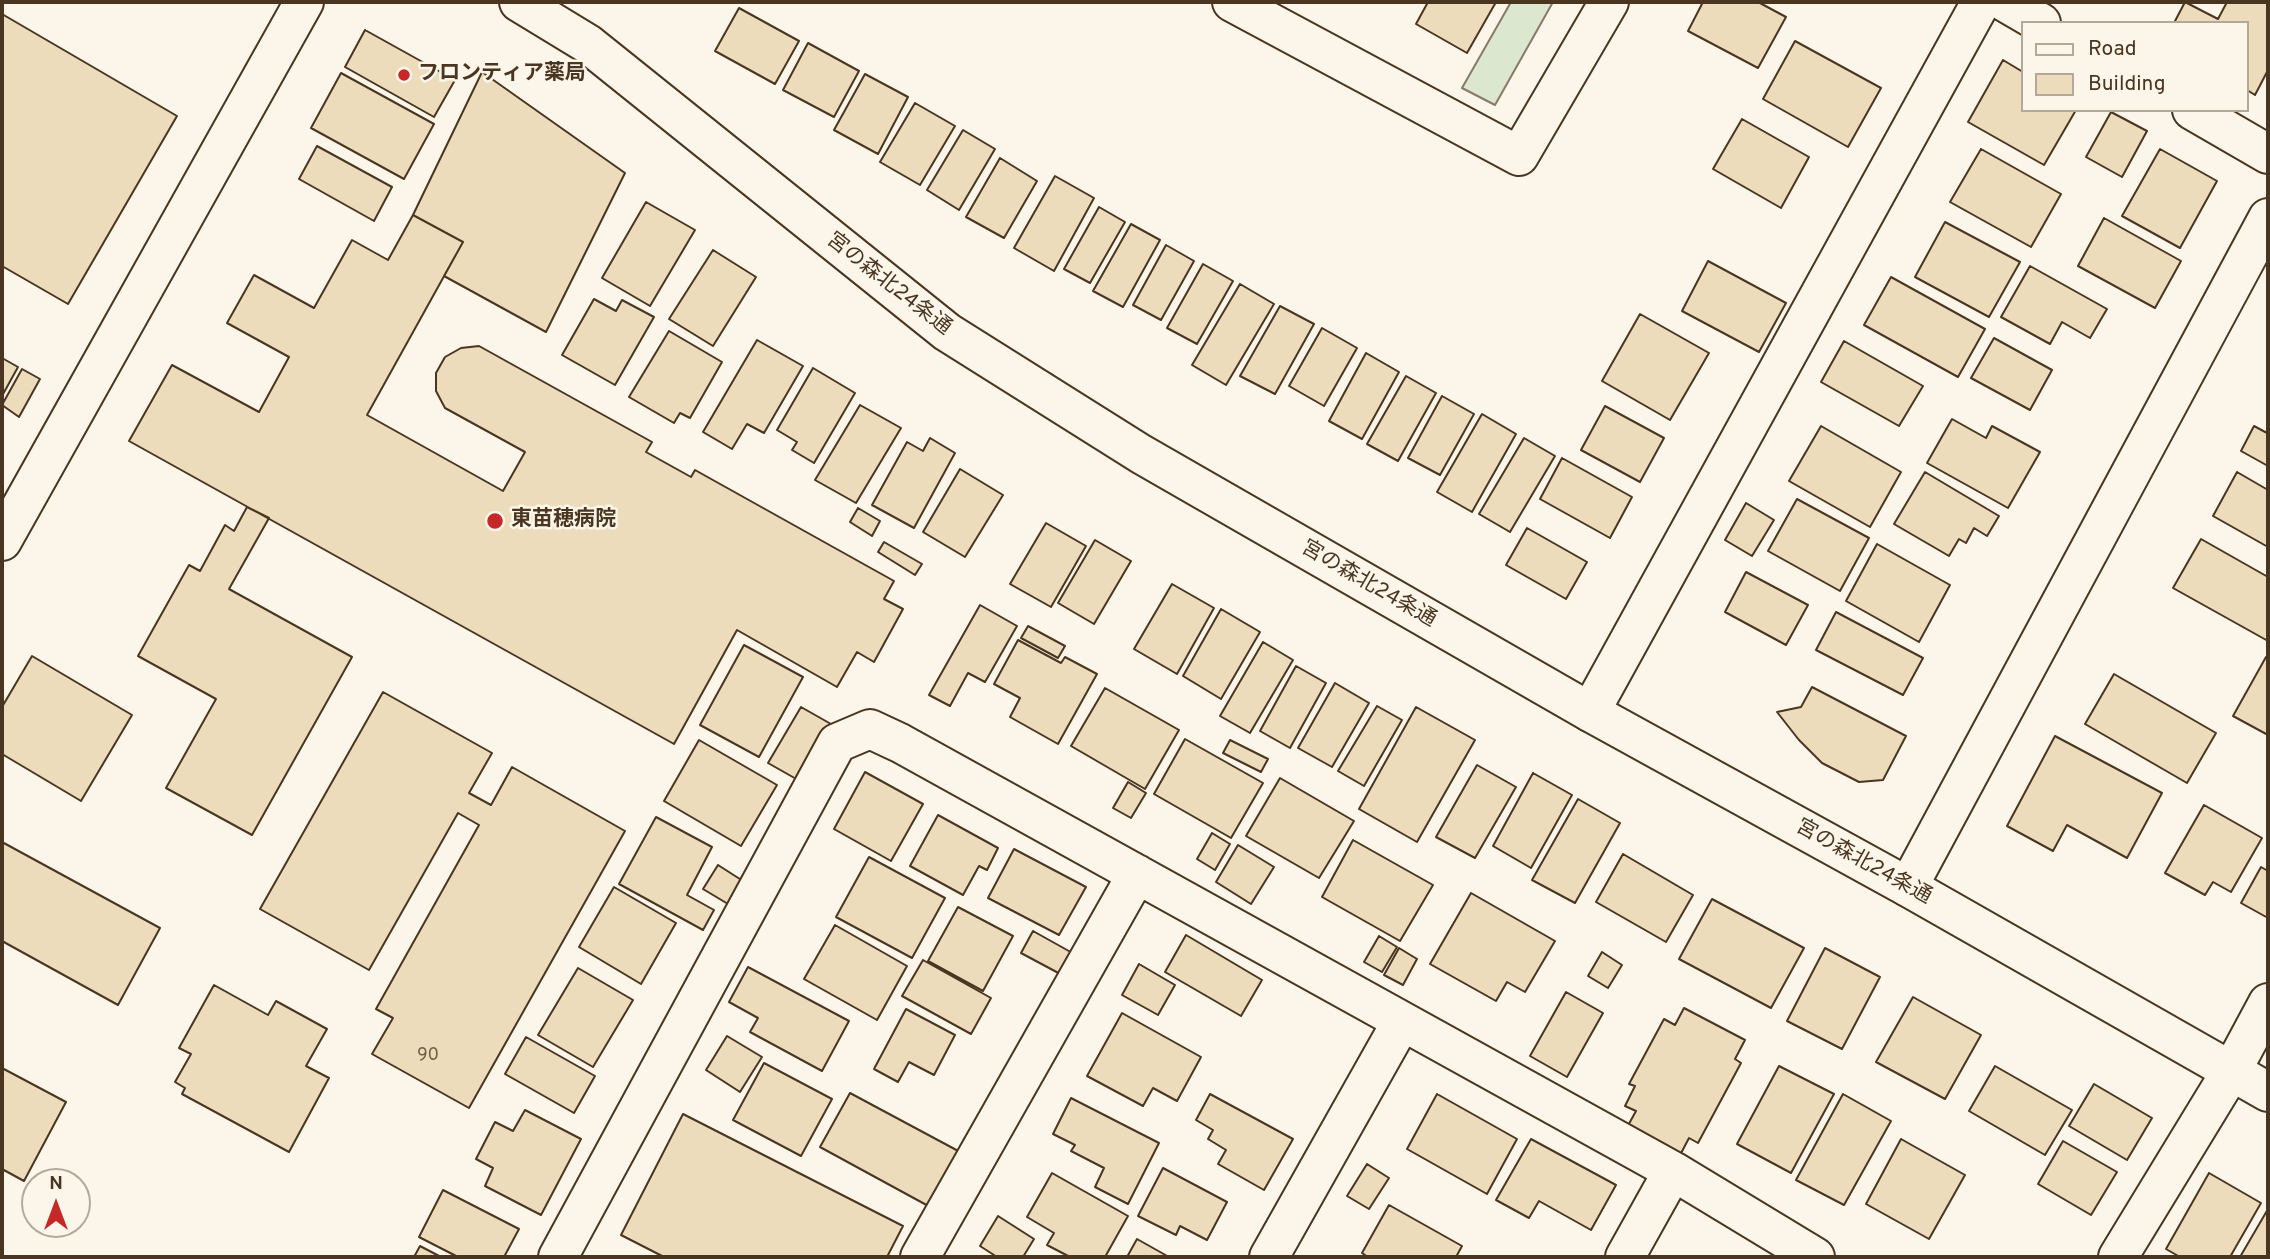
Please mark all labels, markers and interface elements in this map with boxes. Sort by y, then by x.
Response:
legend [2022,21,2249,112]
text: Road [2088,36,2137,63]
place label: フロンティア薬局 [418,62,586,88]
marker: フロンティア薬局 [396,67,412,83]
text: Building [2088,71,2166,98]
street label: 宮の森北24条通 [820,228,956,342]
place label: 東苗穂病院 [511,508,616,534]
marker: 東苗穂病院 [485,511,505,531]
street label: 宮の森北24条通 [1296,536,1440,634]
street label: 宮の森北24条通 [1791,815,1935,911]
house number: 90 [417,1045,439,1067]
north arrow [21,1168,91,1238]
text: N [49,1172,63,1196]

